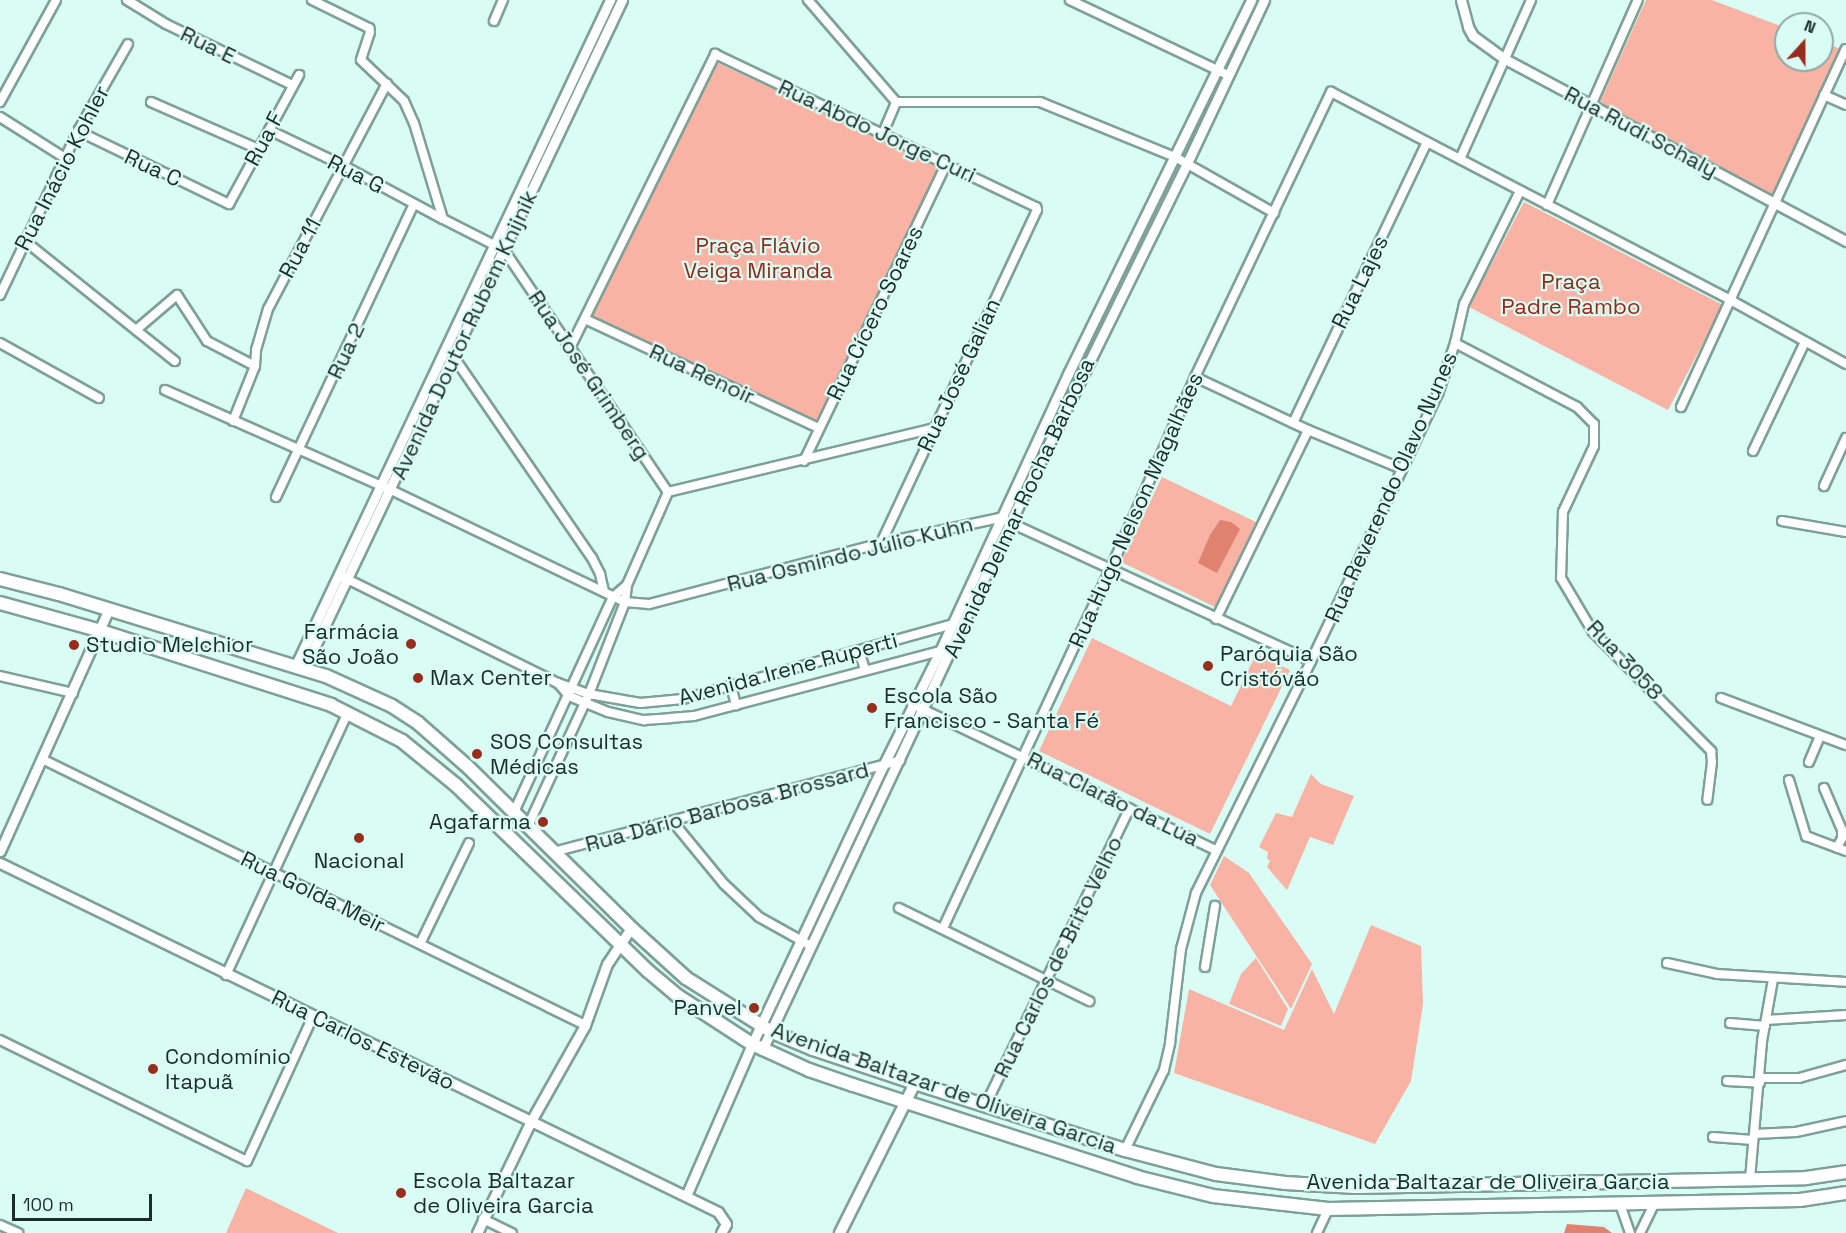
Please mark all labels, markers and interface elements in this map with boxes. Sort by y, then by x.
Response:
north arrow [1774,12,1834,72]
text: N [1801,15,1819,38]
street label: Rua E [176,20,240,70]
street label: Rua Abdo Jorge Curi [774,74,980,188]
street label: Rua Rudi Schaly [1560,80,1722,184]
street label: Rua Inácio Kohler [9,81,115,255]
street label: Rua F [239,107,289,171]
street label: Rua C [120,143,186,193]
street label: Rua G [323,149,389,199]
street label: Avenida Doutor Rubem Knijnik [385,186,543,484]
street label: Rua 11 [273,214,327,282]
street label: Rua Cícero Soares [821,221,929,405]
street label: Rua Lajes [1326,231,1394,333]
park label: Praça Flávio Veiga Miranda [684,232,832,284]
park label: Praça Padre Rambo [1501,268,1641,320]
street label: Rua José Grimberg [523,285,655,465]
street label: Rua José Galian [912,294,1006,456]
street label: Rua 2 [322,319,370,383]
street label: Rua Renoir [645,338,759,410]
street label: Rua Reverendo Olavo Nunes [1319,348,1463,626]
street label: Avenida Delmar Rocha Barbosa [938,354,1100,662]
street label: Rua Hugo Nelson Magalhães [1063,368,1209,652]
street label: Rua Osmindo Júlio Kuhn [724,511,976,597]
street label: Rua 3058 [1581,614,1669,706]
place label: Farmácia São João [302,618,399,670]
street label: Avenida Irene Ruperti [675,627,901,711]
place label: Studio Melchior [86,632,253,658]
marker: Farmácia São João [404,637,418,651]
marker: Studio Melchior [67,638,81,652]
place label: Paróquia São Cristóvão [1220,640,1358,692]
marker: Paróquia São Cristóvão [1201,659,1215,673]
place label: Max Center [430,665,552,691]
marker: Max Center [411,671,425,685]
place label: Escola São Francisco - Santa Fé [884,682,1101,734]
marker: Escola São Francisco - Santa Fé [865,701,879,715]
place label: SOS Consultas Médicas [490,728,643,780]
marker: SOS Consultas Médicas [468,745,486,763]
street label: Rua Clarão da Lua [1023,746,1203,852]
street label: Rua Dário Barbosa Brossard [582,756,872,858]
place label: Agafarma [429,809,531,835]
marker: Agafarma [536,815,550,829]
marker: Nacional [352,831,366,845]
street label: Rua Carlos de Brito Velho [988,832,1128,1082]
street label: Rua Golda Meir [236,846,390,938]
place label: Nacional [314,848,404,874]
street label: Rua Carlos Estevão [267,984,459,1096]
place label: Panvel [673,995,742,1021]
marker: Panvel [747,1001,761,1015]
street label: Avenida Baltazar de Oliveira Garcia [768,1016,1120,1160]
place label: Condomínio Itapuã [165,1043,291,1094]
marker: Condomínio Itapuã [146,1062,160,1076]
place label: Escola Baltazar de Oliveira Garcia [413,1167,594,1218]
street label: Avenida Baltazar de Oliveira Garcia [1306,1169,1670,1195]
scale bar [15,1182,154,1220]
marker: Escola Baltazar de Oliveira Garcia [394,1186,408,1200]
text: 100 m [23,1193,74,1216]

